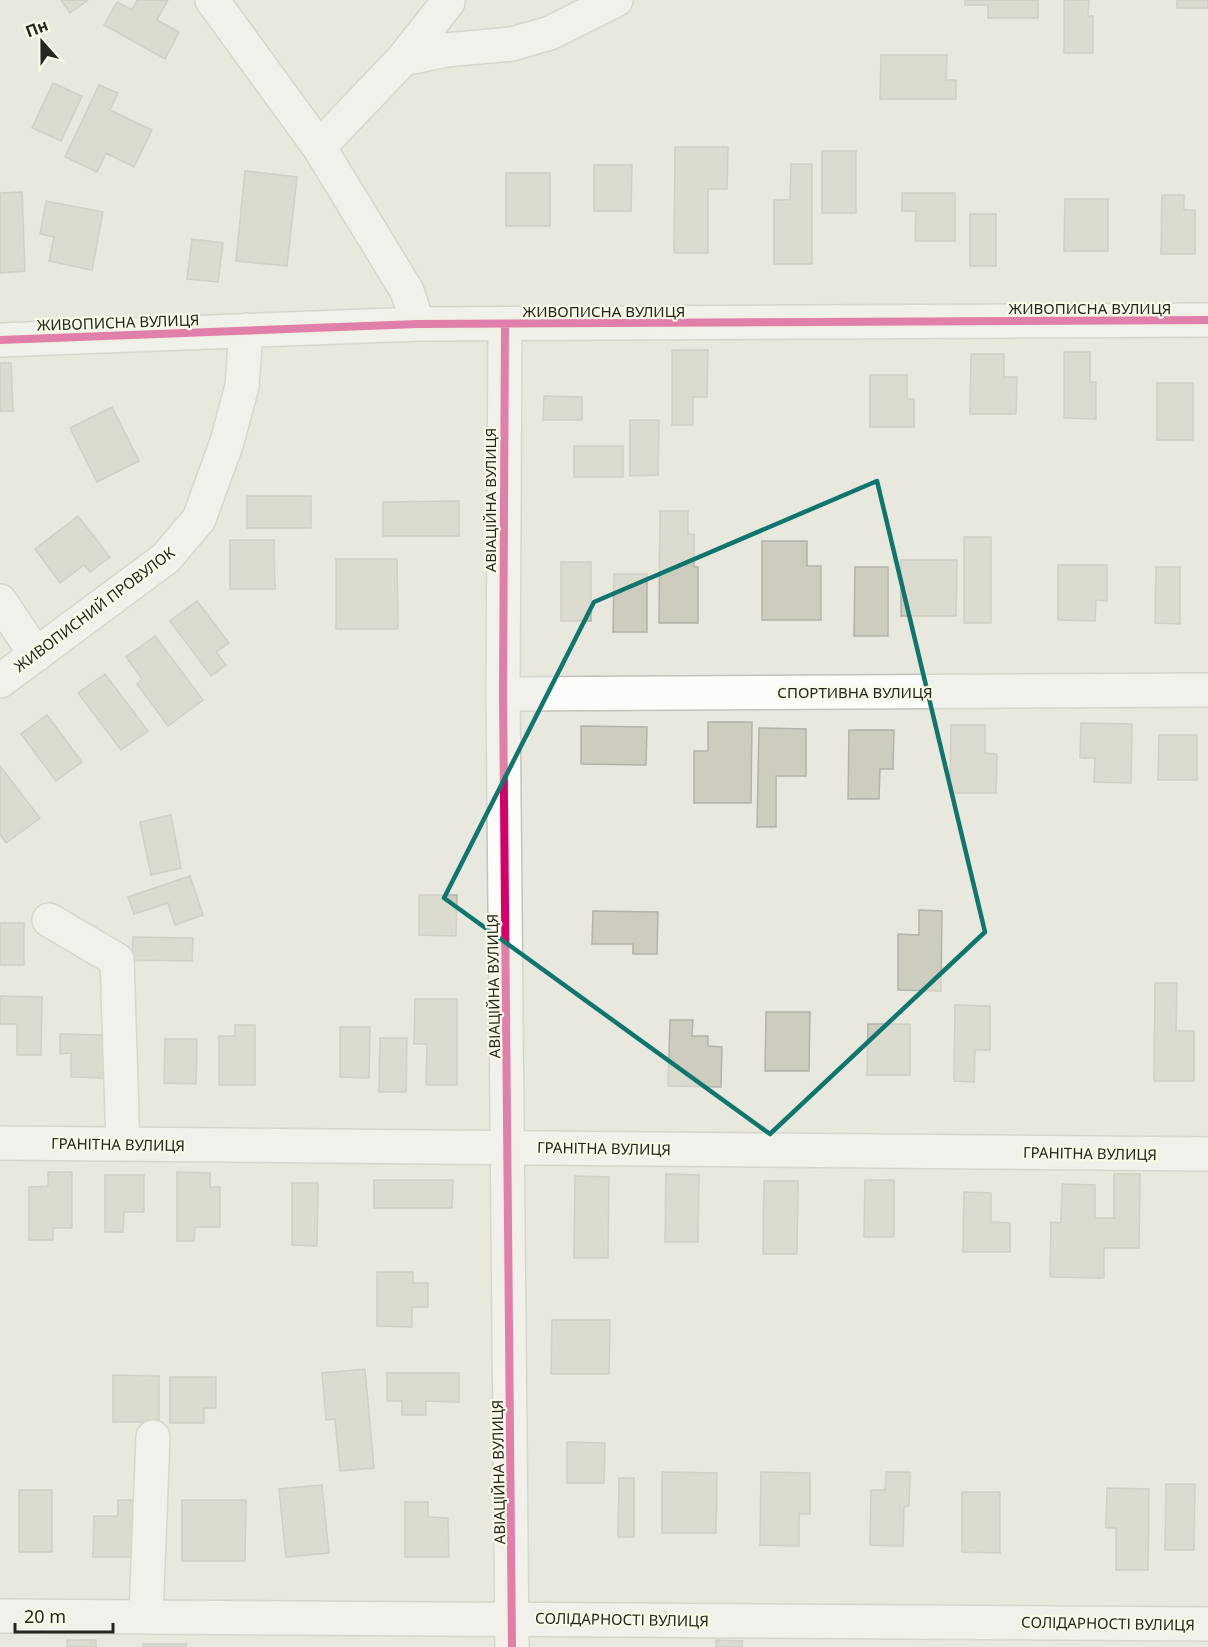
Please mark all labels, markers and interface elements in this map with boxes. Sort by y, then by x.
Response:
north arrow [12,12,72,72]
text: Пн [22,14,51,42]
street label: ЖИВОПИСНА ВУЛИЦЯ [1009,298,1171,318]
street label: ЖИВОПИСНА ВУЛИЦЯ [523,301,685,321]
street label: ЖИВОПИСНА ВУЛИЦЯ [36,309,200,335]
street label: АВІАЦІЙНА ВУЛИЦЯ [480,428,500,572]
street label: ЖИВОПИСНИЙ ПРОВУЛОК [10,542,179,676]
street label: СПОРТИВНА ВУЛИЦЯ [777,682,933,702]
street label: АВІАЦІЙНА ВУЛИЦЯ [482,914,504,1058]
street label: ГРАНІТНА ВУЛИЦЯ [51,1133,185,1155]
street label: ГРАНІТНА ВУЛИЦЯ [537,1137,671,1159]
street label: ГРАНІТНА ВУЛИЦЯ [1023,1142,1157,1164]
street label: АВІАЦІЙНА ВУЛИЦЯ [487,1400,509,1544]
scale bar [15,1596,112,1634]
text: 20 m [24,1604,66,1628]
street label: СОЛІДАРНОСТІ ВУЛИЦЯ [535,1607,709,1631]
street label: СОЛІДАРНОСТІ ВУЛИЦЯ [1021,1611,1195,1635]

